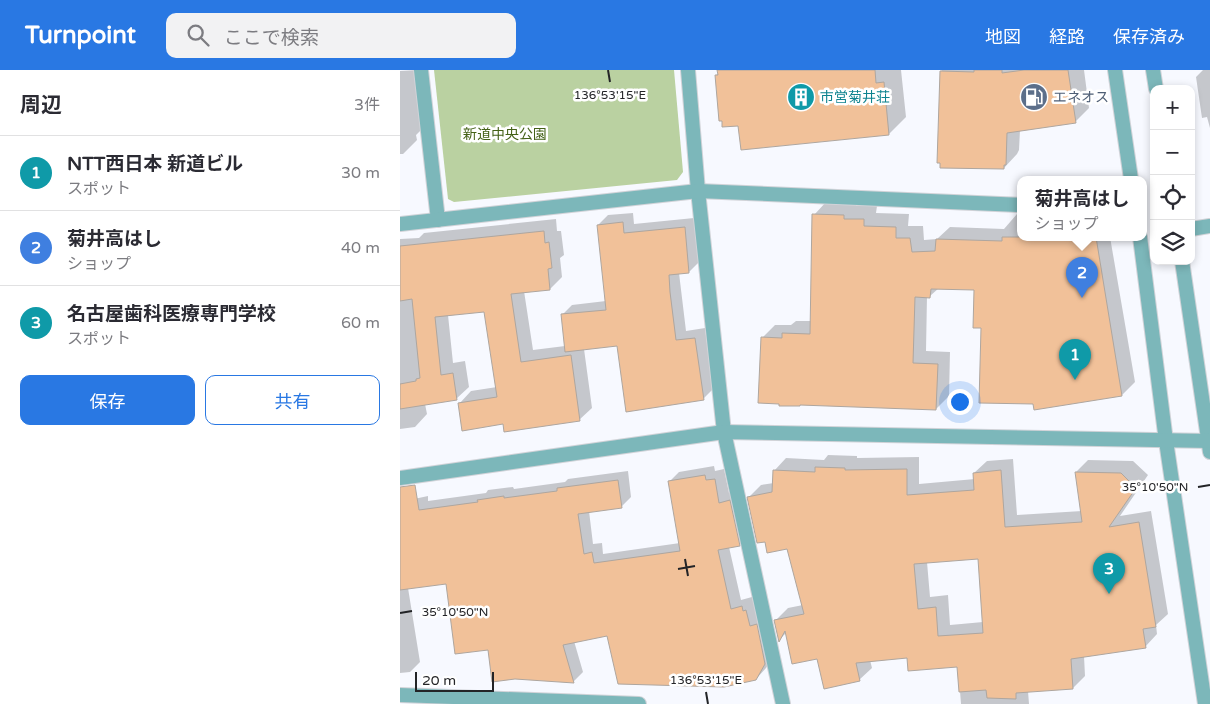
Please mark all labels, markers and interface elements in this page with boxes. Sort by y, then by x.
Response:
search box [166,13,516,58]
text: Turnpoint [25,21,136,50]
icon: search [184,21,212,49]
text: 地図 [985,26,1021,48]
text: 経路 [1049,26,1085,48]
text: 保存済み [1113,26,1185,48]
text: ここで検索 [224,27,319,49]
building icon: 市営菊井荘 [786,82,816,112]
fuel station icon: エネオス [1019,82,1049,112]
map controls [1150,85,1195,265]
button: + [1150,85,1195,130]
text: 136°53'15"E [574,88,647,102]
place label: 市営菊井荘 [820,89,890,106]
place label: エネオス [1053,89,1109,106]
text: 周辺 [20,93,62,118]
text: 3件 [354,95,380,115]
park label: 新道中央公園 [463,126,547,143]
button: − [1150,130,1195,175]
text: NTT西日本 新道ビル [67,153,243,175]
text: 1 [31,163,41,183]
text: 30 m [341,163,380,183]
button: locate [1150,175,1195,220]
popup [1017,176,1147,241]
text: スポット [67,179,131,199]
text: 菊井高はし [1034,188,1130,210]
text: ショップ [1034,214,1099,234]
button: layers [1150,220,1195,265]
text: 菊井高はし [67,228,162,250]
text: 2 [31,238,41,258]
text: 40 m [341,238,380,258]
text: ショップ [67,254,131,274]
pin: 2 [1066,257,1098,298]
text: 名古屋歯科医療専門学校 [67,303,276,325]
text: 3 [31,313,41,333]
text: 60 m [341,313,380,333]
text: スポット [67,329,131,349]
pin: 1 [1059,339,1091,380]
button: 保存 [20,375,195,425]
button: 共有 [205,375,380,425]
your location [947,389,973,415]
text: 35°10'50"N [1122,480,1188,494]
pin: 3 [1093,553,1125,594]
text: 35°10'50"N [422,605,488,619]
scale bar [415,669,494,692]
text: 20 m [422,672,456,689]
text: 136°53'15"E [670,673,743,687]

